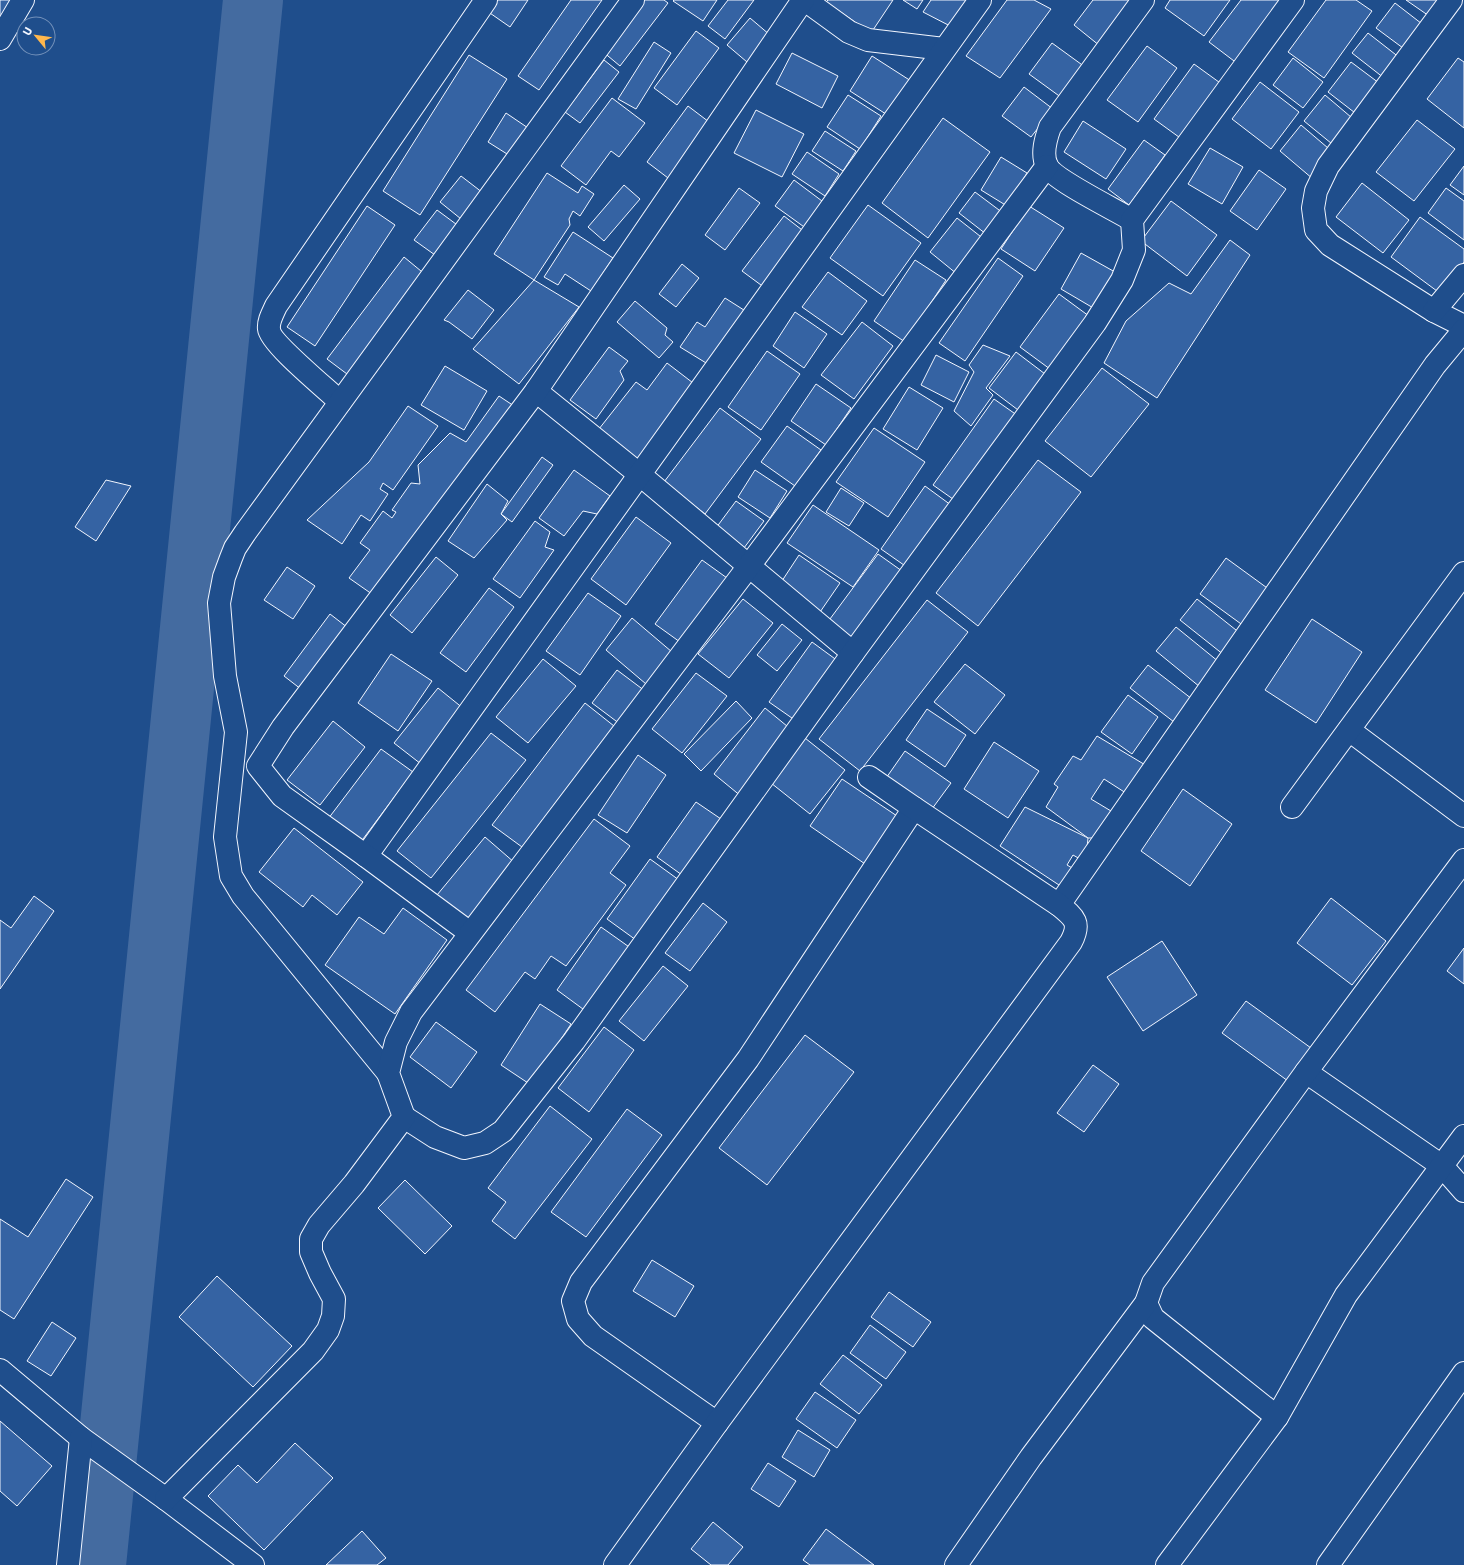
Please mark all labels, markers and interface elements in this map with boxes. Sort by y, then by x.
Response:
north arrow [16,16,56,56]
text: U [18,24,36,38]

